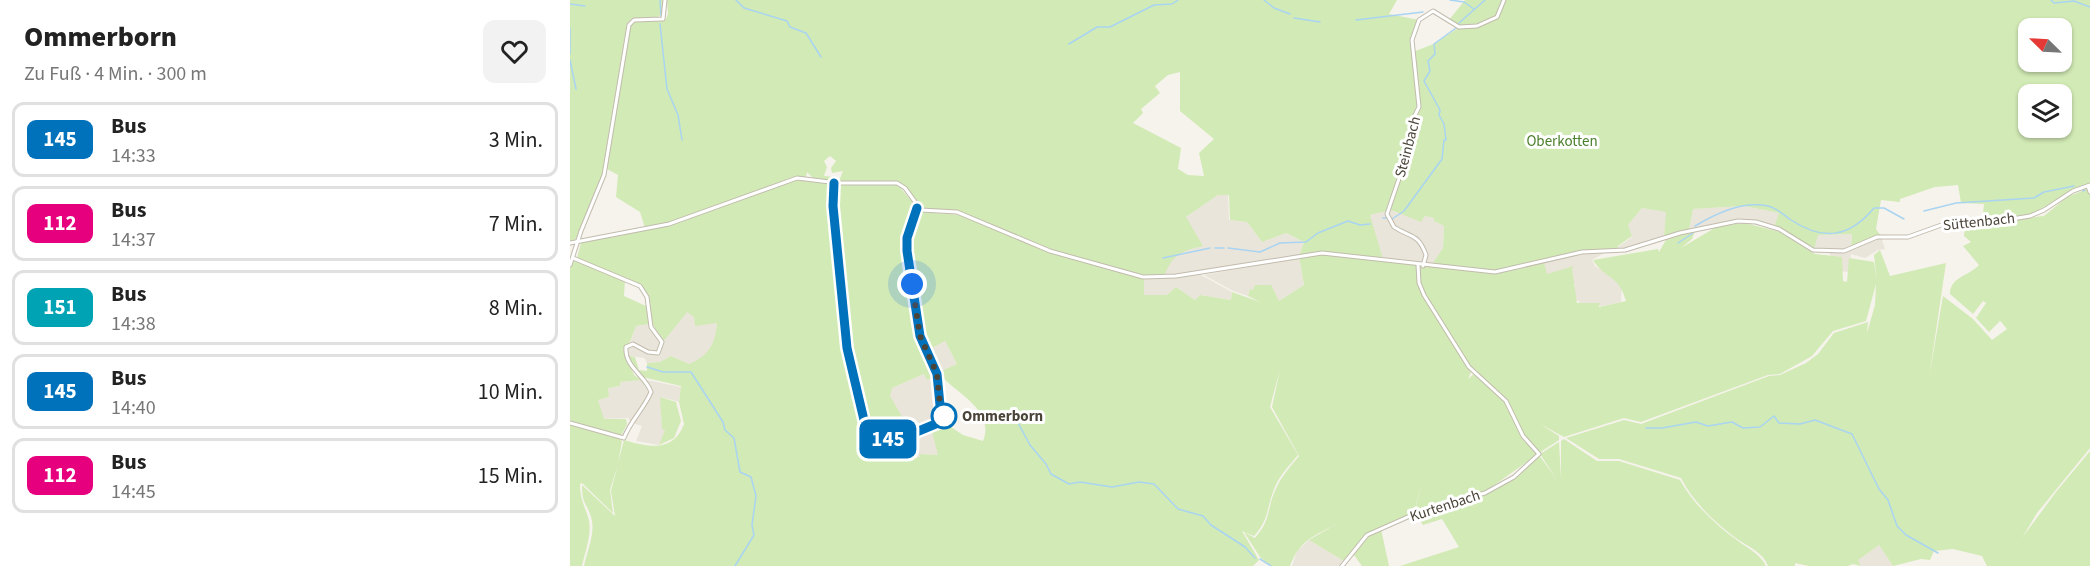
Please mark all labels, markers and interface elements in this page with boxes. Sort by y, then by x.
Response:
text: Ommerborn [24,17,177,57]
north arrow [2018,18,2072,72]
map controls [2018,18,2072,138]
button: heart [483,20,546,83]
text: Zu Fuß · 4 Min. · 300 m [24,60,207,88]
button: layers [2018,84,2072,138]
text: Bus [111,110,147,142]
street label: Steinbach [1390,114,1426,180]
text: 145 [43,124,77,154]
text: 3 Min. [489,124,543,156]
park label: Oberkotten [1526,131,1598,152]
text: 14:33 [111,142,156,170]
text: Bus [111,194,147,226]
text: 112 [43,208,77,238]
text: 7 Min. [489,208,543,240]
street label: Süttenbach [1942,208,2016,236]
text: 14:37 [111,226,156,254]
your location [897,269,927,299]
text: Bus [111,278,147,310]
text: 151 [43,292,77,322]
text: 8 Min. [489,292,543,324]
text: 14:38 [111,310,156,338]
text: Bus [111,362,147,394]
text: 145 [43,376,77,406]
text: 10 Min. [478,376,543,408]
text: 14:40 [111,394,156,422]
marker: Ommerborn [931,403,957,429]
place label: Ommerborn [962,406,1043,427]
line badge: 145 [854,420,922,458]
text: 145 [871,424,905,454]
text: Bus [111,446,147,478]
text: 112 [43,460,77,490]
text: 15 Min. [478,460,543,492]
text: 14:45 [111,478,156,506]
street label: Kurtenbach [1407,485,1483,527]

